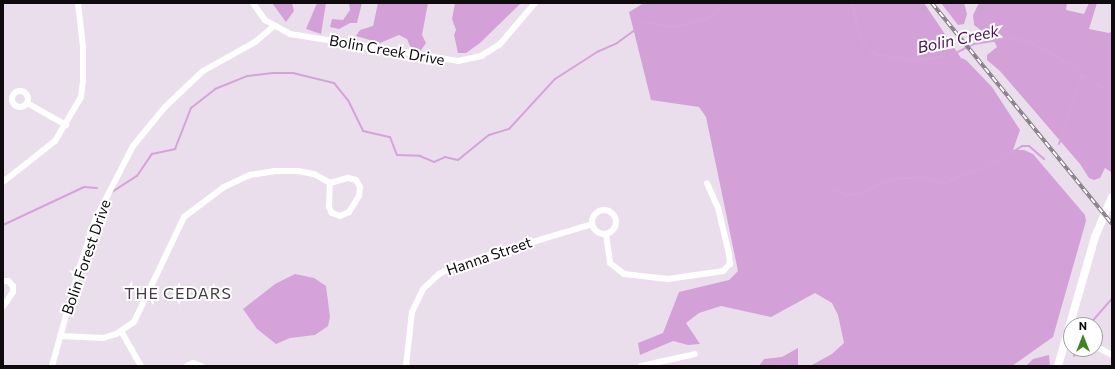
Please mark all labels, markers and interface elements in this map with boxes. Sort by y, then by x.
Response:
water label: Bolin Creek [915,21,1001,57]
street label: Bolin Creek Drive [328,31,446,69]
street label: Bolin Forest Drive [58,197,114,317]
street label: Hanna Street [444,233,534,279]
district label: THE CEDARS [124,283,232,303]
north arrow [1063,317,1103,357]
text: N [1079,319,1087,332]

